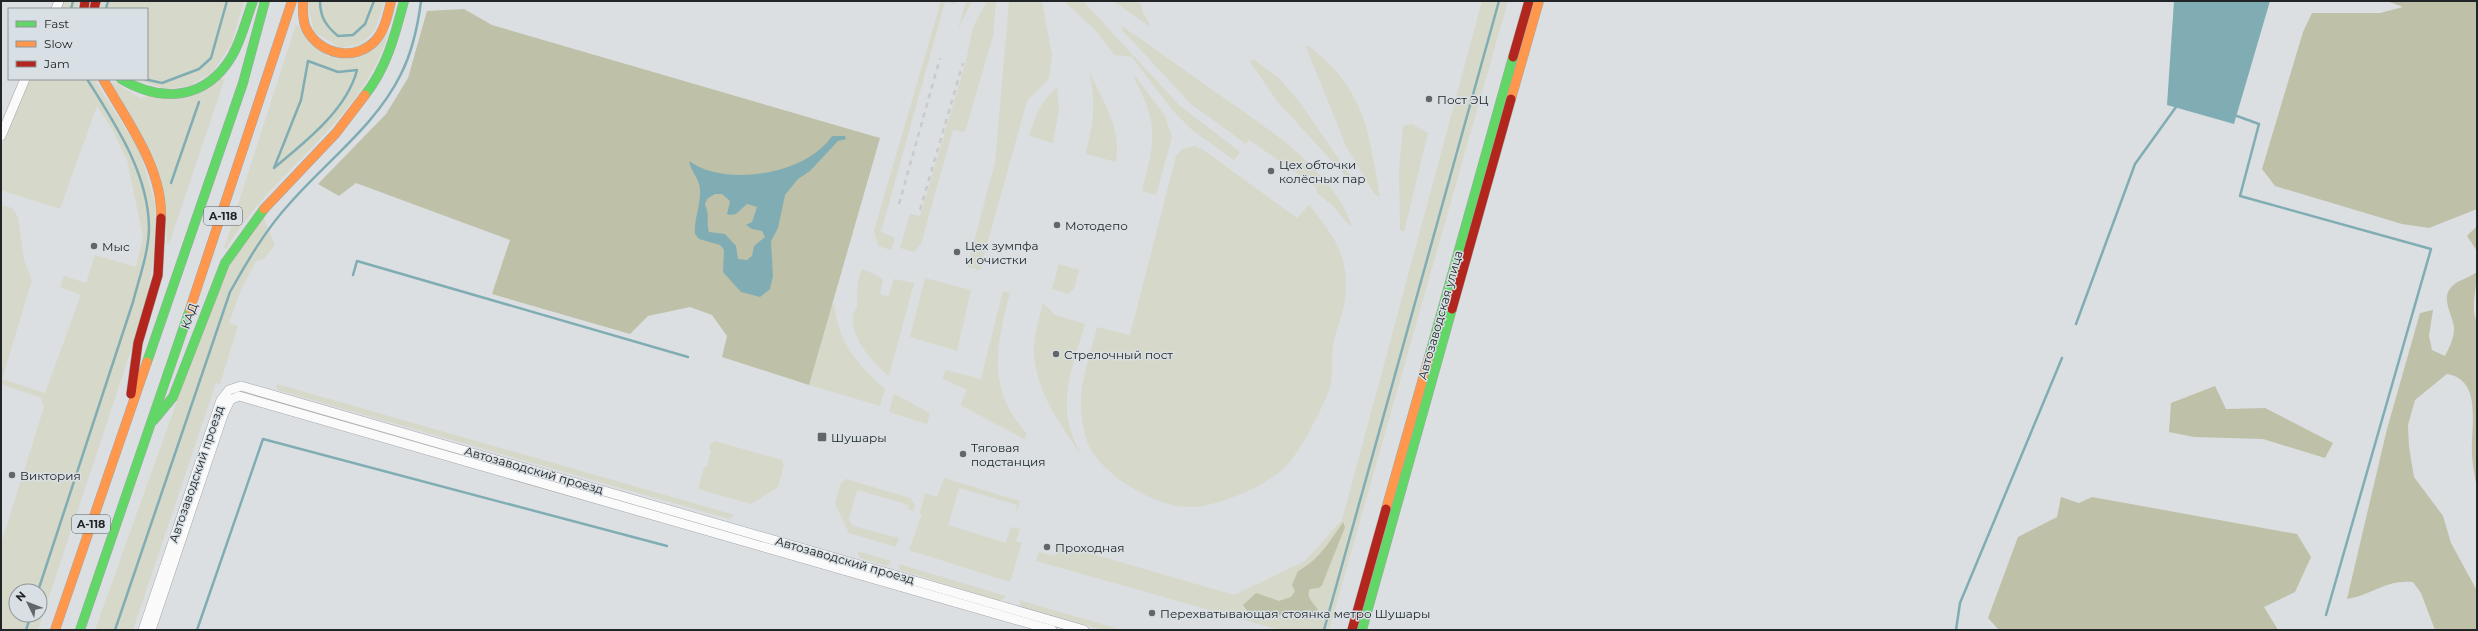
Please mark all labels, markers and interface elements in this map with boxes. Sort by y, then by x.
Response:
legend [8,8,148,80]
text: Fast [44,16,69,31]
text: Slow [44,36,73,51]
text: Jam [43,56,70,71]
place label: Пост ЭЦ [1437,92,1488,107]
marker: Пост ЭЦ [1424,94,1434,104]
place label: Цех обточки колёсных пар [1279,157,1365,186]
marker: Цех обточки колёсных пар [1266,166,1276,176]
road number: А-118 [204,207,242,225]
place label: Мотодепо [1065,218,1128,233]
marker: Мотодепо [1052,220,1062,230]
place label: Цех зумпфа и очистки [965,238,1039,267]
place label: Мыс [102,239,130,254]
marker: Мыс [89,241,99,251]
marker: Цех зумпфа и очистки [952,247,962,257]
street label: Автозаводская улица [1414,249,1466,381]
street label: КАД [177,301,201,331]
place label: Стрелочный пост [1064,347,1173,362]
marker: Стрелочный пост [1051,349,1061,359]
street label: Автозаводский проезд [165,403,227,545]
place label: Шушары [831,430,887,445]
marker: Шушары [816,431,828,443]
place label: Тяговая подстанция [971,440,1046,469]
street label: Автозаводский проезд [463,443,606,497]
marker: Тяговая подстанция [958,449,968,459]
place label: Виктория [20,468,81,483]
marker: Виктория [7,470,17,480]
road number: А-118 [72,515,110,533]
street label: Автозаводский проезд [774,533,917,587]
place label: Проходная [1055,540,1124,555]
marker: Проходная [1042,542,1052,552]
north arrow [8,583,48,623]
text: N [13,588,29,604]
place label: Перехватывающая стоянка метро Шушары [1160,606,1430,621]
marker: Перехватывающая стоянка метро Шушары [1147,608,1157,618]

